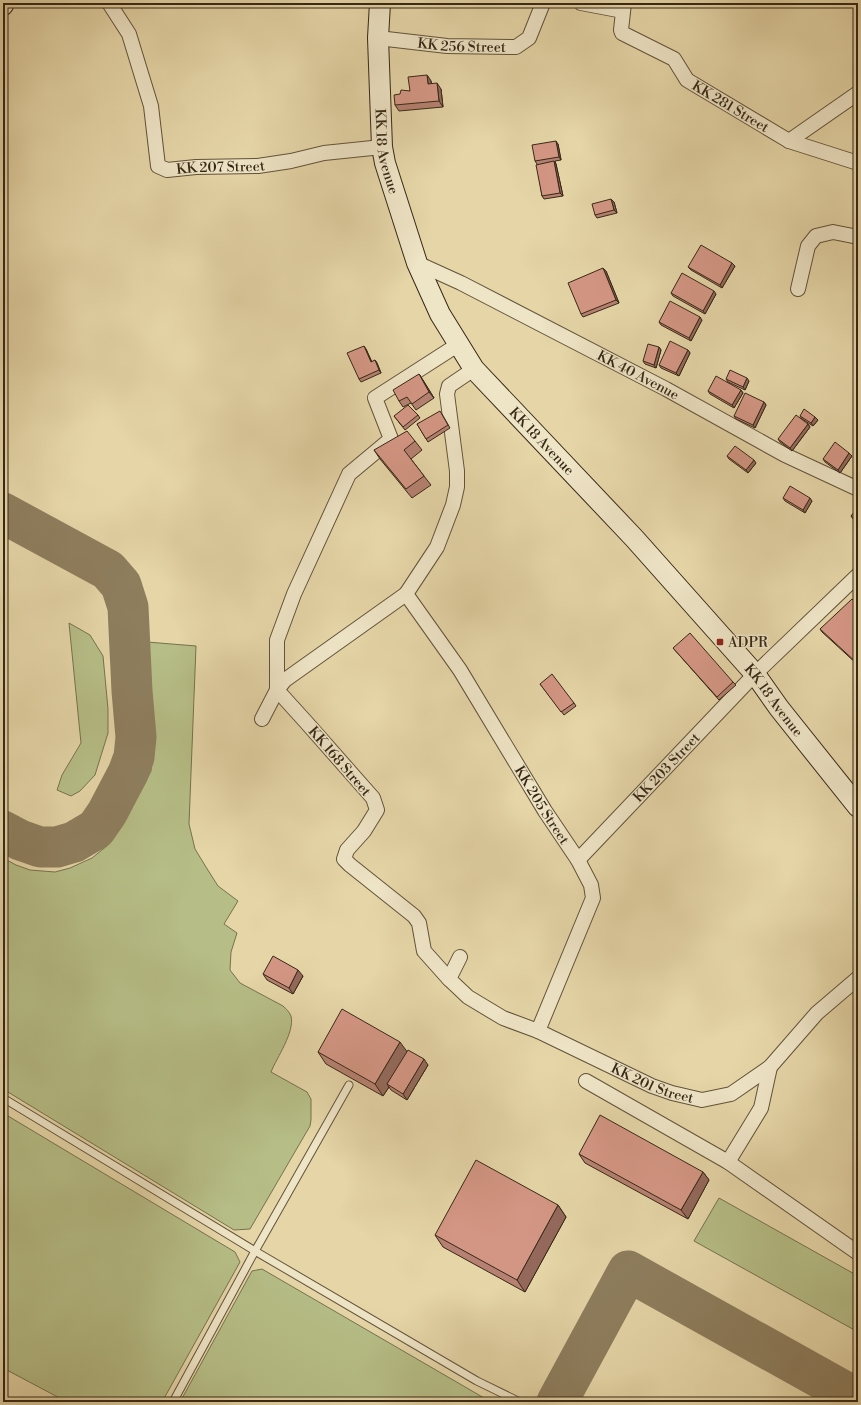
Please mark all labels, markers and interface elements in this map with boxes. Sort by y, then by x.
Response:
street label: KK 256 Street [416,35,506,57]
street label: KK 281 Street [688,77,772,137]
street label: KK 18 Avenue [371,108,402,197]
street label: KK 207 Street [175,157,266,179]
street label: KK 40 Avenue [594,347,682,404]
street label: KK 18 Avenue [505,404,578,479]
place label: ADPR [727,634,768,652]
marker: ADPR [715,637,725,647]
street label: KK 18 Avenue [740,660,806,741]
street label: KK 168 Street [304,723,375,800]
street label: KK 203 Street [630,729,704,807]
street label: KK 205 Street [510,763,573,848]
street label: KK 201 Street [608,1060,695,1108]

